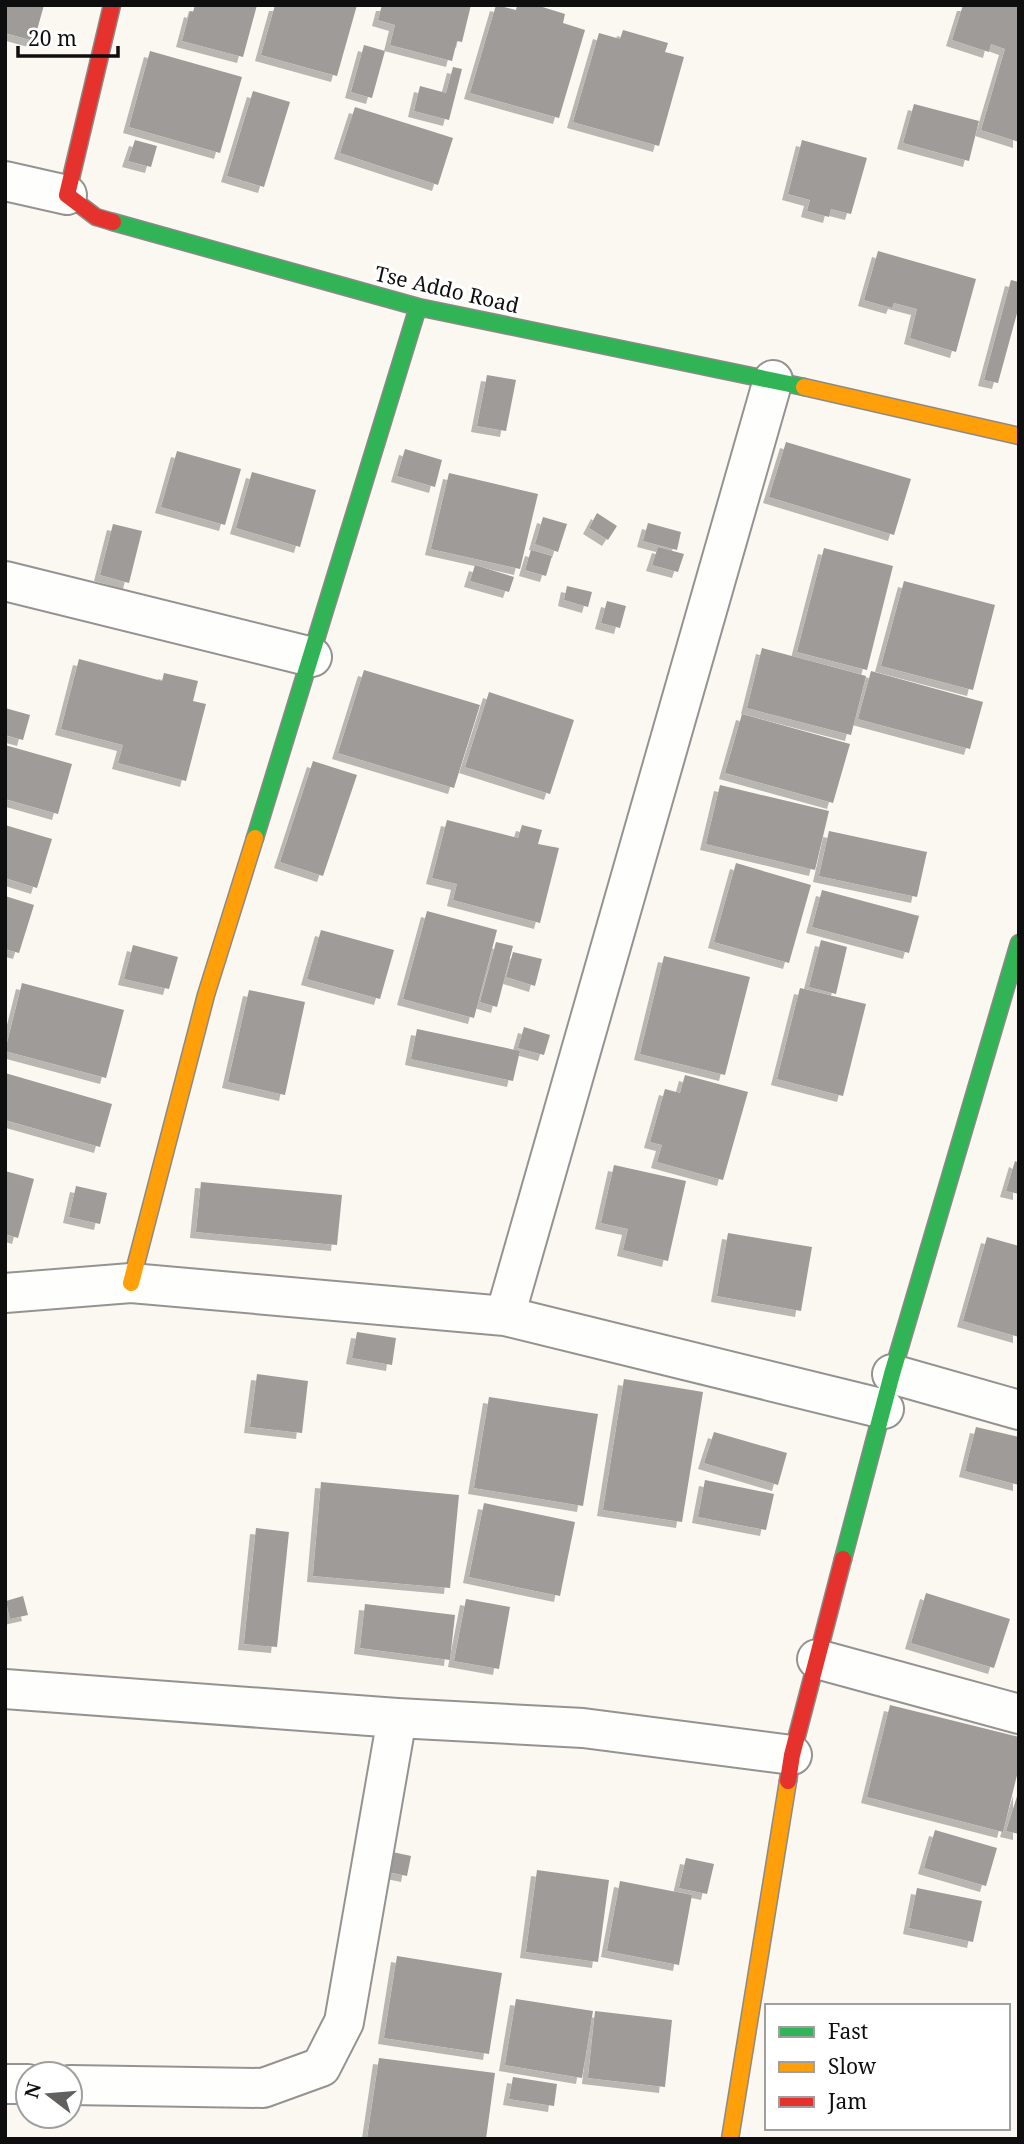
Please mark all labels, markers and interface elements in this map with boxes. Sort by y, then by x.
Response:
scale bar [18,14,117,58]
text: 20 m [28,24,77,52]
street label: Tse Addo Road [372,259,522,319]
legend [765,2004,1010,2130]
text: Fast [828,2017,868,2045]
text: Slow [828,2052,877,2080]
north arrow [14,2060,84,2130]
text: N [18,2080,47,2101]
text: Jam [827,2087,867,2115]

